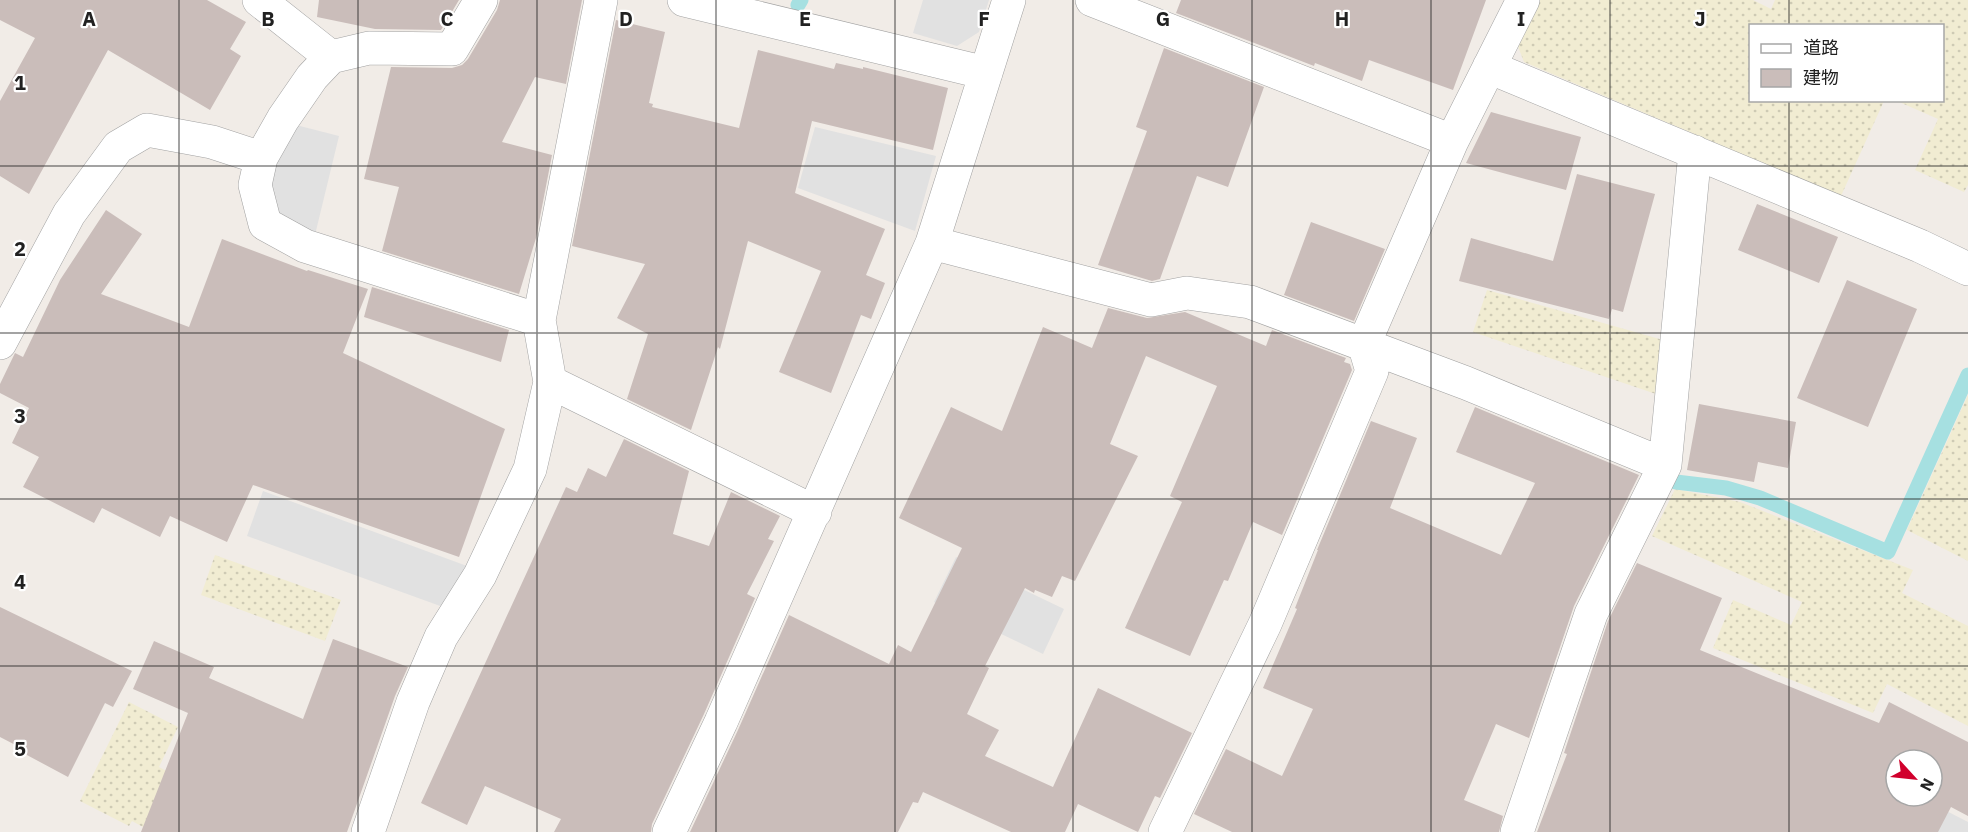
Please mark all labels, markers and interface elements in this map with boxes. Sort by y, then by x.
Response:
text: A [82,5,96,32]
text: B [261,5,275,32]
text: C [440,5,454,32]
text: D [619,5,633,32]
text: E [799,5,811,32]
text: F [978,5,990,32]
text: G [1156,5,1170,32]
text: H [1335,5,1349,32]
text: I [1517,5,1525,32]
text: J [1694,5,1706,32]
legend [1749,24,1944,102]
text: 道路 [1803,36,1839,59]
text: 建物 [1803,66,1839,89]
text: 1 [14,69,26,96]
text: 2 [14,235,26,262]
text: 3 [14,402,26,429]
text: 4 [14,568,26,595]
text: 5 [14,735,26,762]
north arrow [1884,748,1944,808]
text: N [1916,775,1939,795]

